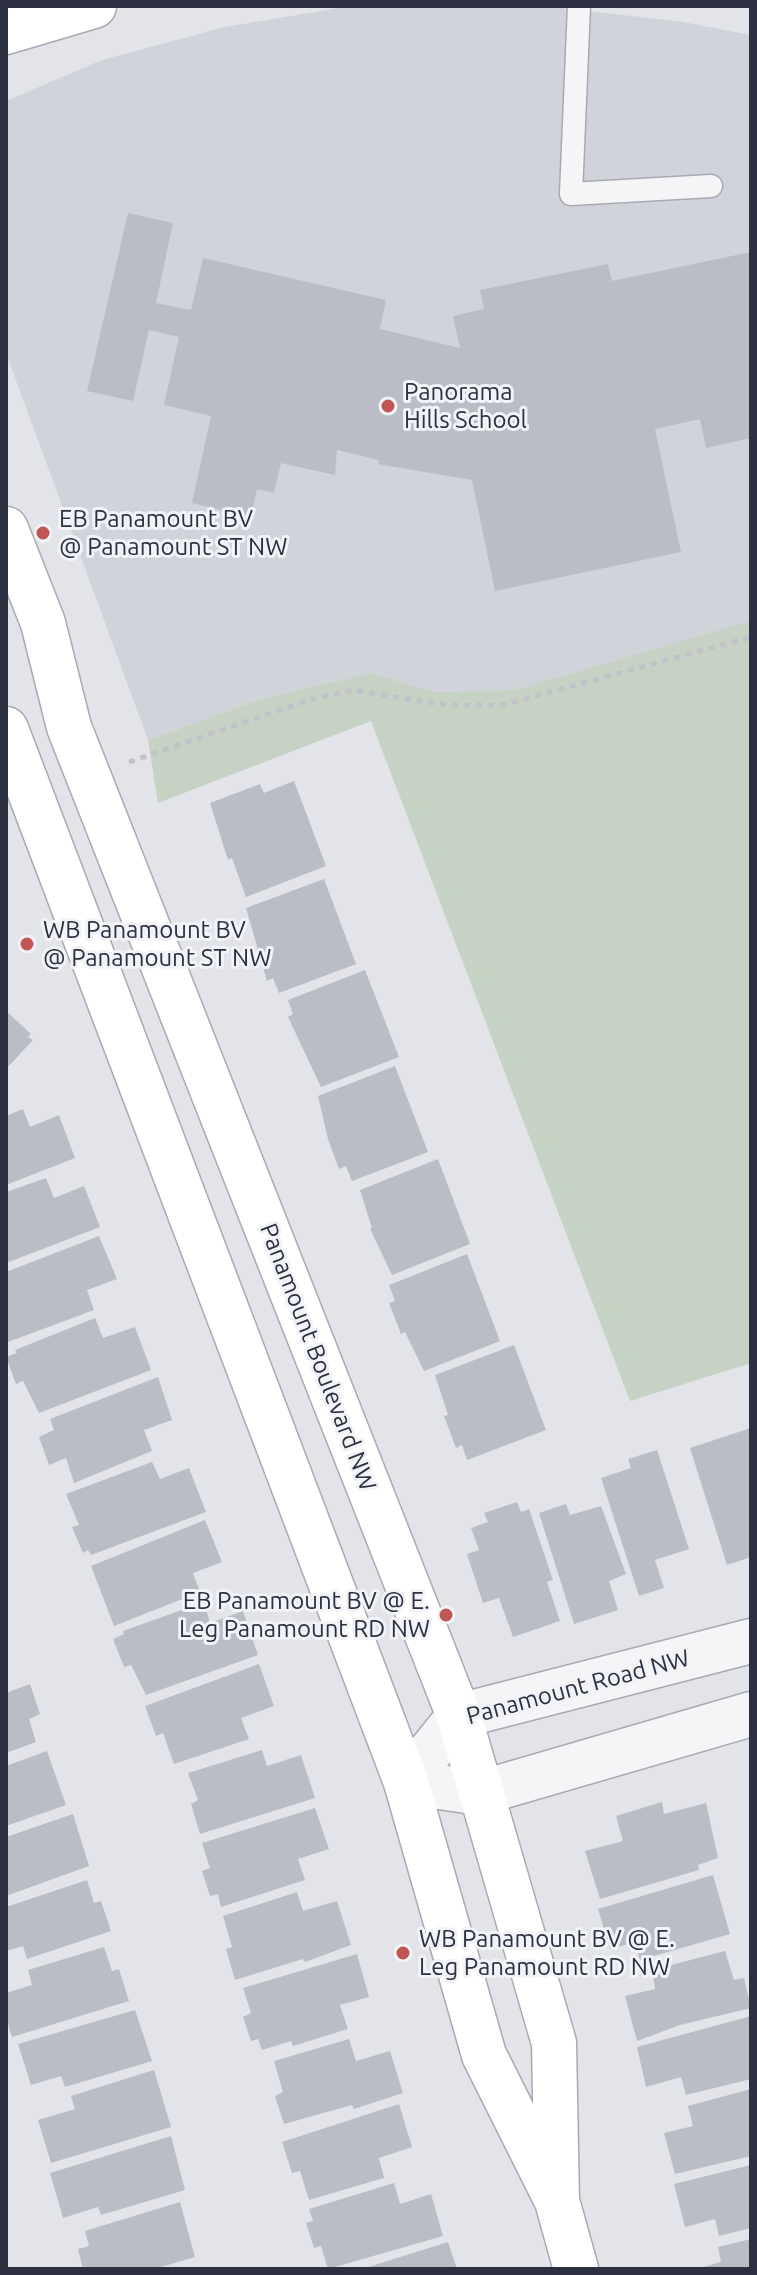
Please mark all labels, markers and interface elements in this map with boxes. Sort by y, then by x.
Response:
place label: Panorama Hills School [404,378,527,434]
marker: Panorama Hills School [379,397,397,415]
place label: EB Panamount BV @ Panamount ST NW [59,505,287,561]
marker: EB Panamount BV @ Panamount ST NW [34,524,52,542]
place label: WB Panamount BV @ Panamount ST NW [43,916,271,972]
marker: WB Panamount BV @ Panamount ST NW [18,935,36,953]
street label: Panamount Boulevard NW [254,1219,382,1495]
place label: EB Panamount BV @ E. Leg Panamount RD NW [179,1587,430,1643]
marker: EB Panamount BV @ E. Leg Panamount RD NW [437,1606,455,1624]
street label: Panamount Road NW [463,1643,693,1731]
place label: WB Panamount BV @ E. Leg Panamount RD NW [419,1925,675,1981]
marker: WB Panamount BV @ E. Leg Panamount RD NW [394,1944,412,1962]

